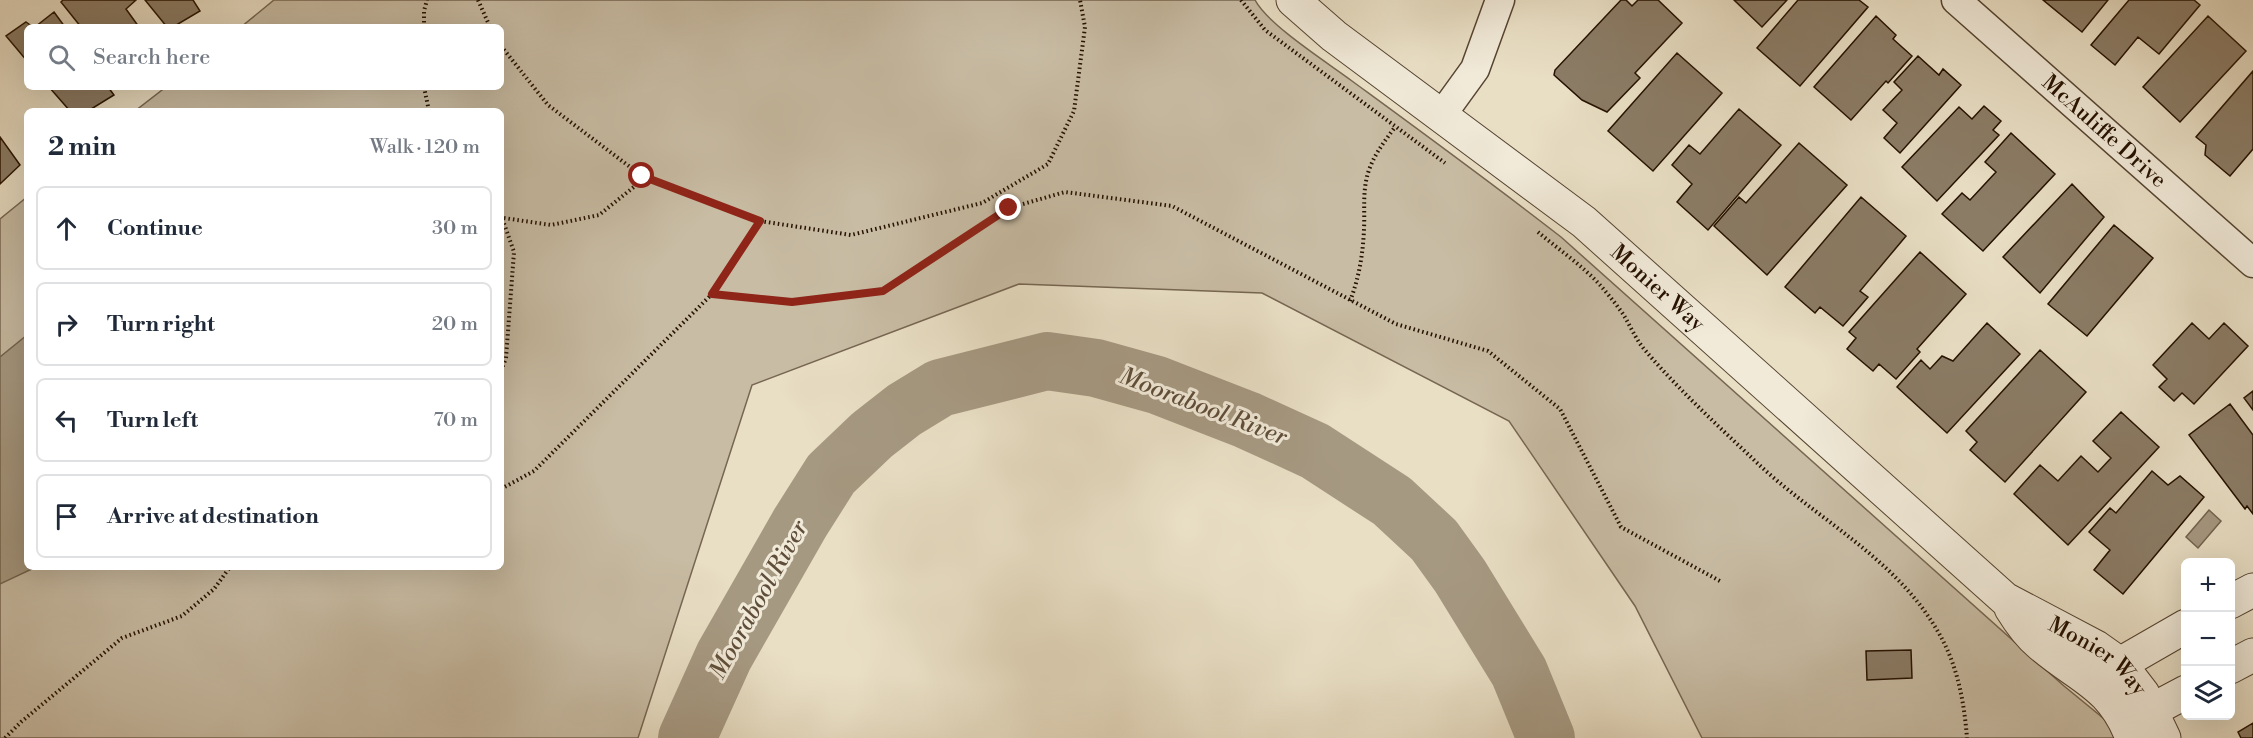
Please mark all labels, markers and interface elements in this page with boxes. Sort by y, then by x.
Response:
search box [24,24,504,90]
icon: search [45,41,78,74]
text: Search here [93,44,210,71]
street label: McAuliffe Drive [2036,69,2172,194]
text: 2 min [48,131,116,163]
text: Walk · 120 m [370,135,480,160]
route start [628,162,654,188]
route end [995,194,1021,220]
icon: ahead [50,212,83,245]
text: Continue [107,215,203,242]
text: 30 m [432,216,478,241]
street label: Monier Way [1605,239,1711,337]
icon: right [50,308,83,341]
text: Turn right [107,311,215,338]
text: 20 m [432,312,478,337]
water label: Moorabool River [1115,361,1292,453]
icon: left [50,404,83,437]
text: Turn left [107,407,198,434]
text: 70 m [434,408,478,433]
icon: arrive [50,500,83,533]
text: Arrive at destination [107,503,319,530]
water label: Moorabool River [703,515,815,685]
map controls [2181,558,2235,720]
button: + [2181,558,2235,612]
street label: Monier Way [2044,611,2153,701]
button: − [2181,612,2235,666]
button: layers [2181,666,2235,720]

